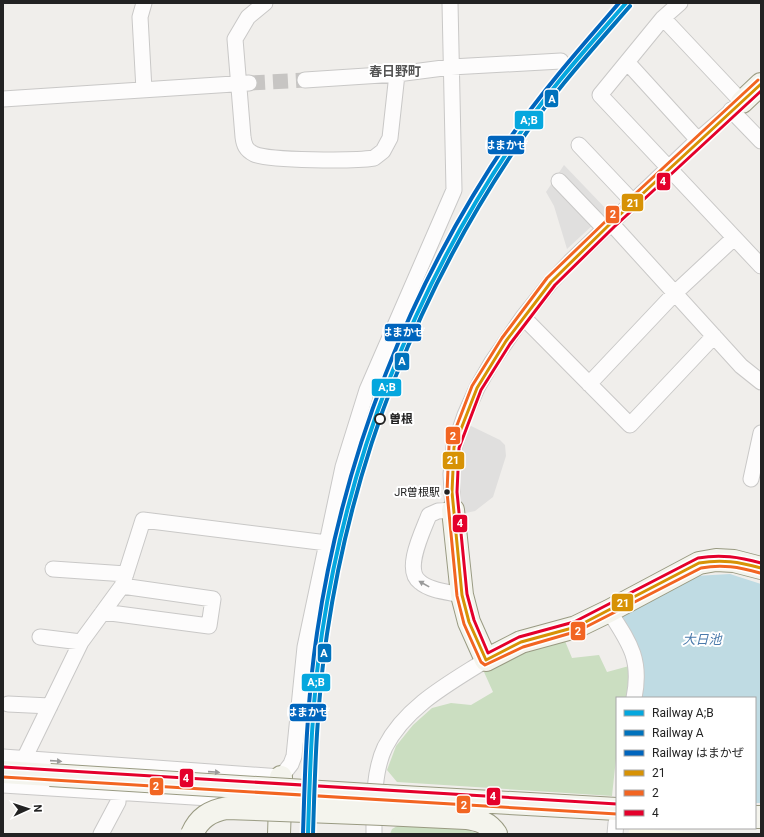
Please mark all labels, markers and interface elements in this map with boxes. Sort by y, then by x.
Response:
district label: 春日野町 [369,64,421,79]
line badge: A [544,89,559,108]
text: A [548,93,556,106]
line badge: A;B [514,110,544,130]
text: A;B [520,114,538,127]
line badge: はまかぜ [487,135,525,155]
text: はまかぜ [484,139,528,152]
line badge: 4 [656,172,671,191]
text: 4 [660,175,667,188]
line badge: 21 [621,193,644,212]
text: 21 [627,197,639,210]
line badge: 2 [605,205,620,224]
text: 2 [610,208,616,221]
line badge: はまかぜ [384,323,422,342]
text: はまかぜ [381,326,425,339]
line badge: A [394,352,410,371]
text: A [398,355,406,368]
line badge: A;B [371,378,402,397]
text: A;B [378,381,396,394]
place label: 曽根 [389,412,413,426]
marker: 曽根 [374,413,386,425]
line badge: 2 [445,426,461,445]
text: 2 [450,430,456,443]
line badge: 21 [442,451,465,470]
text: 21 [447,454,459,467]
place label: JR曽根駅 [394,486,440,499]
marker: JR曽根駅 [442,487,452,497]
line badge: 4 [452,514,468,533]
text: 4 [457,517,464,530]
one-way arrow [418,581,430,588]
line badge: 21 [611,593,634,612]
text: 21 [617,597,629,610]
line badge: 2 [570,621,586,641]
text: 2 [575,625,581,638]
water label: 大日池 [682,632,723,647]
line badge: A [317,643,332,663]
text: A [320,647,328,660]
line badge: A;B [301,673,331,692]
text: A;B [307,676,325,689]
legend [616,697,756,829]
line badge: はまかぜ [289,703,327,722]
text: はまかぜ [286,706,330,719]
text: Railway A;B [652,706,714,720]
text: Railway A [652,726,704,740]
text: Railway はまかぜ [652,746,744,760]
one-way arrow [50,758,63,764]
text: 21 [652,766,666,780]
line badge: 4 [179,768,194,788]
one-way arrow [207,768,220,775]
text: 4 [183,772,190,785]
line badge: 2 [149,777,164,796]
text: 2 [153,780,159,793]
text: 2 [652,786,659,800]
line badge: 4 [486,787,501,806]
north arrow [8,789,48,829]
text: 4 [490,790,497,803]
line badge: 2 [456,795,471,814]
text: 2 [461,799,467,812]
text: N [31,804,44,813]
text: 4 [652,806,659,820]

